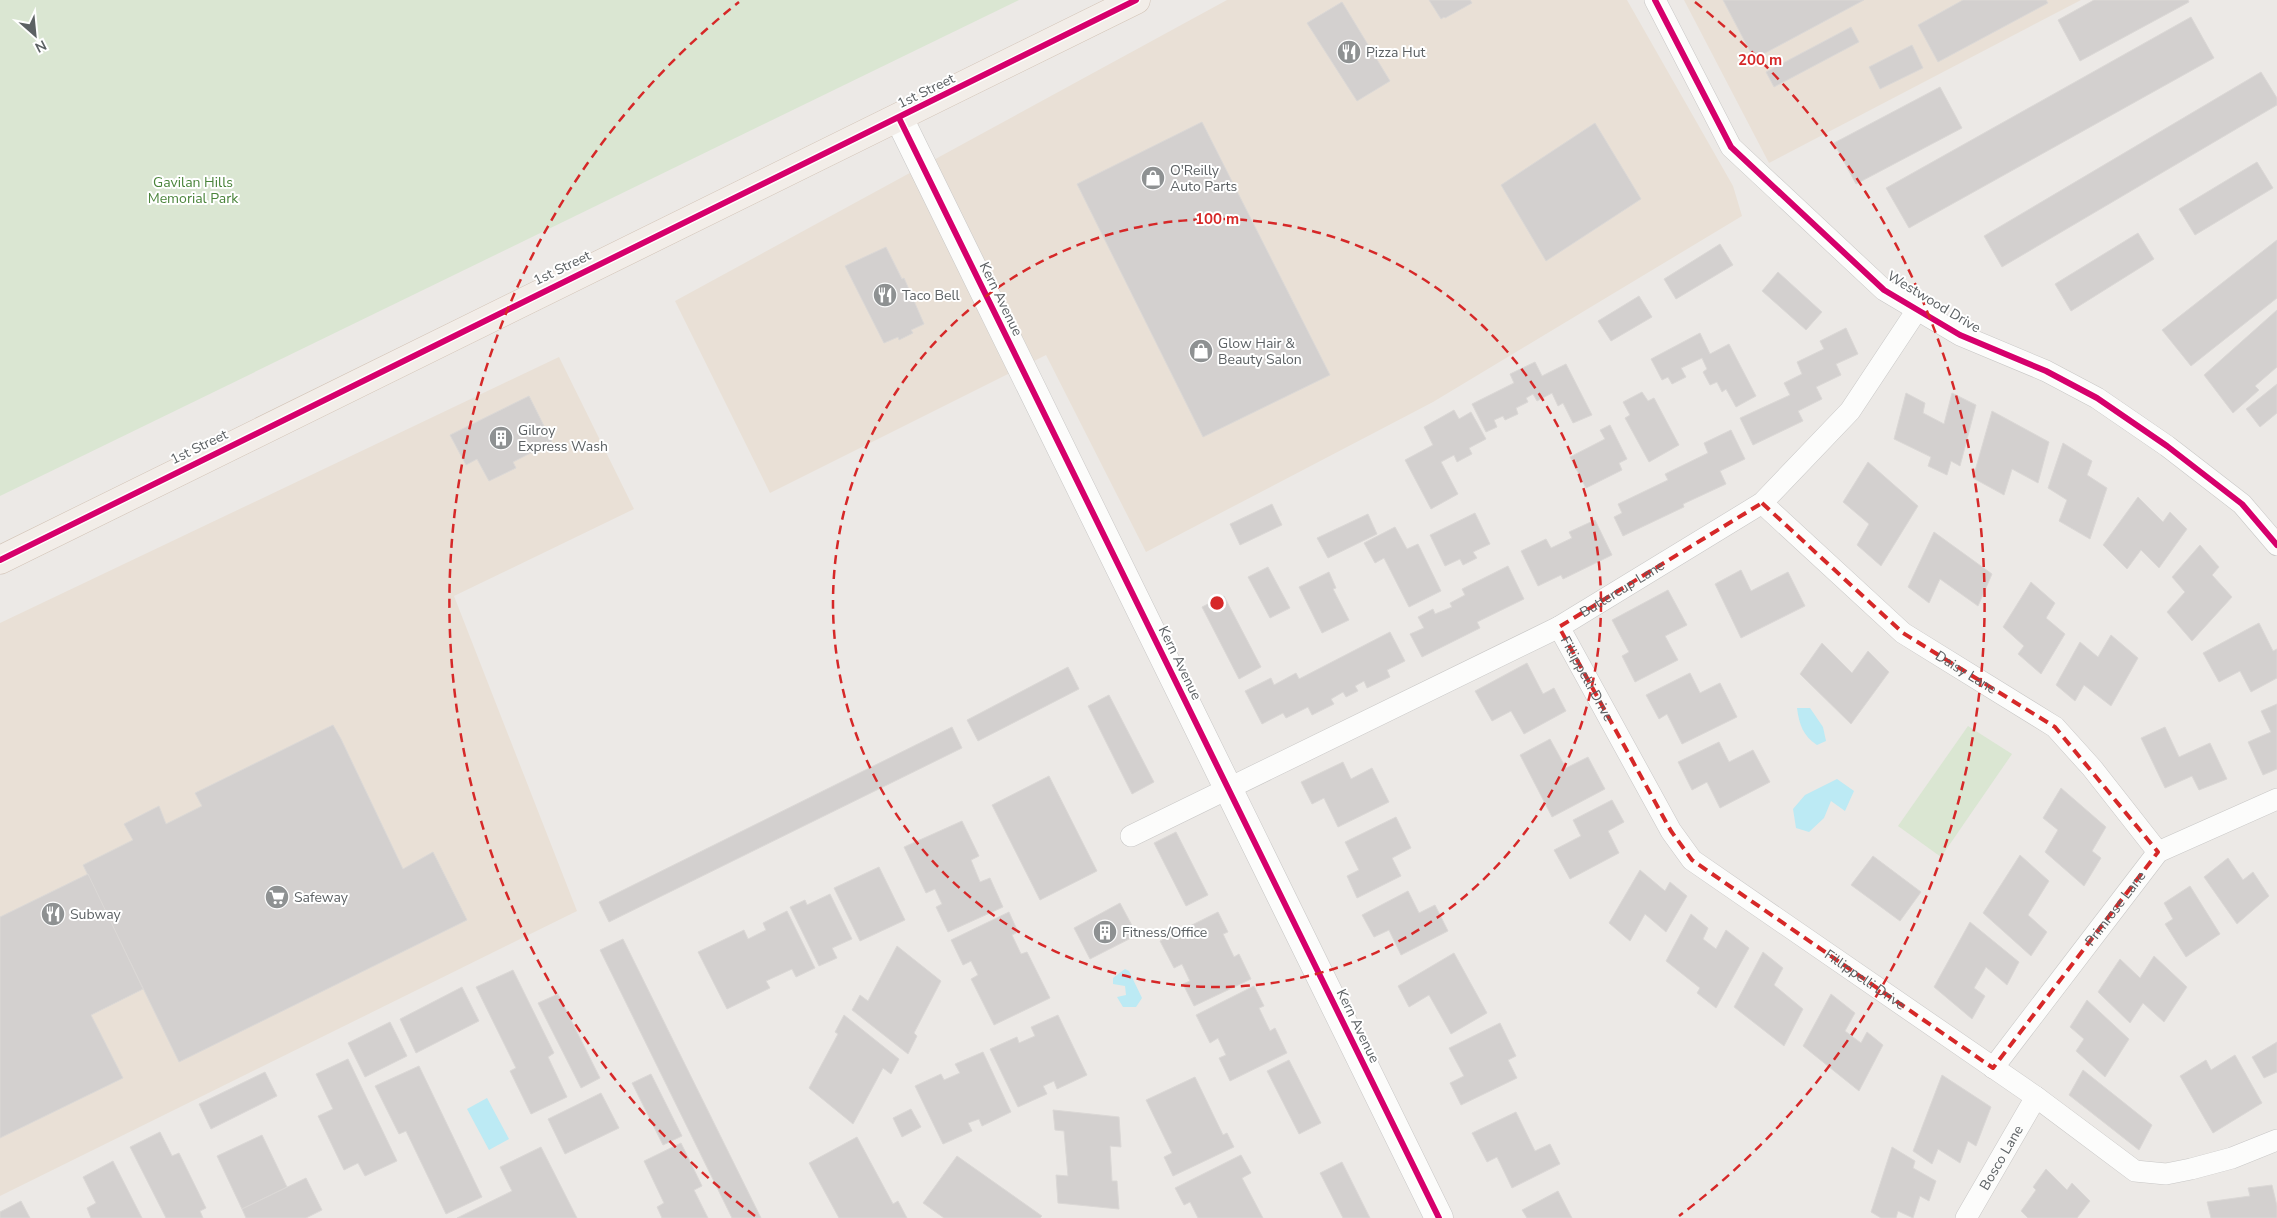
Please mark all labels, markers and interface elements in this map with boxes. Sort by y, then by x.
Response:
north arrow [10,10,60,60]
text: N [32,35,50,57]
restaurant icon: Pizza Hut [1336,39,1362,65]
place label: Pizza Hut [1366,43,1426,62]
text: 200 m [1738,50,1782,70]
street label: 1st Street [894,69,958,113]
place label: O'Reilly Auto Parts [1170,161,1237,196]
shop icon: O'Reilly Auto Parts [1140,165,1166,191]
park label: Gavilan Hills Memorial Park [148,173,239,208]
text: 100 m [1195,209,1239,229]
street label: 1st Street [530,246,594,290]
street label: Kern Avenue [975,259,1027,339]
street label: Westwood Drive [1884,267,1984,337]
restaurant icon: Taco Bell [872,282,898,308]
place label: Taco Bell [902,286,961,305]
place label: Glow Hair & Beauty Salon [1218,334,1302,369]
shop icon: Glow Hair & Beauty Salon [1188,338,1214,364]
place label: Gilroy Express Wash [518,421,608,456]
street label: 1st Street [167,425,231,469]
building icon: Gilroy Express Wash [488,425,514,451]
street label: Buttercup Lane [1576,555,1668,622]
centre of rings [1208,594,1226,612]
street label: Kern Avenue [1154,623,1206,703]
street label: Fillippelli Drive [1556,633,1619,725]
street label: Daisy Lane [1932,646,2000,698]
street label: Primrose Lane [2080,867,2150,950]
supermarket icon: Safeway [264,884,290,910]
place label: Safeway [294,888,349,907]
restaurant icon: Subway [40,901,66,927]
place label: Subway [70,905,122,924]
building icon: Fitness/Office [1092,919,1118,945]
place label: Fitness/Office [1122,923,1207,942]
street label: Fillippelli Drive [1821,945,1910,1014]
street label: Kern Avenue [1332,986,1384,1066]
street label: Bosco Lane [1975,1121,2027,1193]

